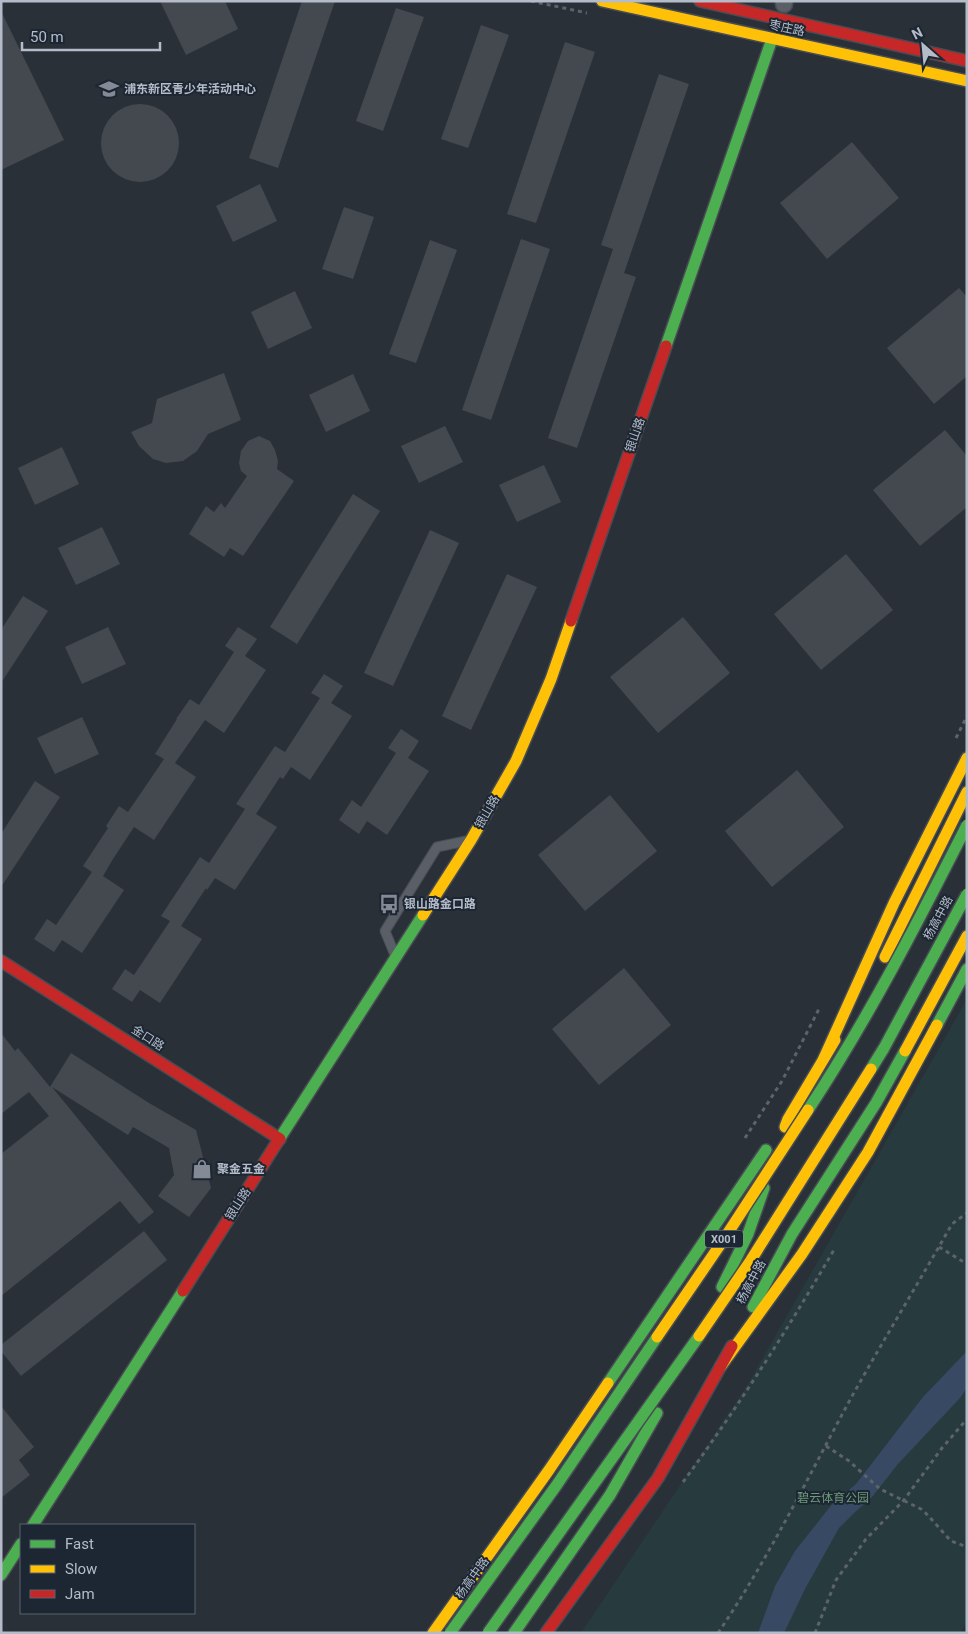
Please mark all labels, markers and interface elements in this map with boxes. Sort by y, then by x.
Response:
street label: 枣庄路 [768,17,806,39]
scale bar [22,20,160,52]
north arrow [898,20,948,70]
text: N [909,24,925,43]
text: 50 m [30,28,64,46]
school or university icon: 浦东新区青少年活动中心 [98,78,120,100]
place label: 浦东新区青少年活动中心 [124,82,256,96]
street label: 银山路 [623,416,647,454]
street label: 银山路 [472,793,502,831]
bus stop icon: 银山路金口路 [378,893,400,915]
street label: 杨高中路 [921,894,955,942]
place label: 银山路金口路 [404,897,476,911]
street label: 金口路 [129,1022,167,1054]
shop icon: 聚金五金 [191,1158,213,1180]
place label: 聚金五金 [217,1162,265,1176]
street label: 银山路 [222,1185,254,1223]
road number: X001 [705,1230,743,1248]
street label: 杨高中路 [734,1258,768,1306]
park label: 碧云体育公园 [797,1491,869,1505]
legend [20,1524,195,1614]
text: Fast [65,1535,94,1553]
street label: 杨高中路 [452,1554,492,1602]
text: Slow [65,1560,97,1578]
text: Jam [65,1585,95,1603]

